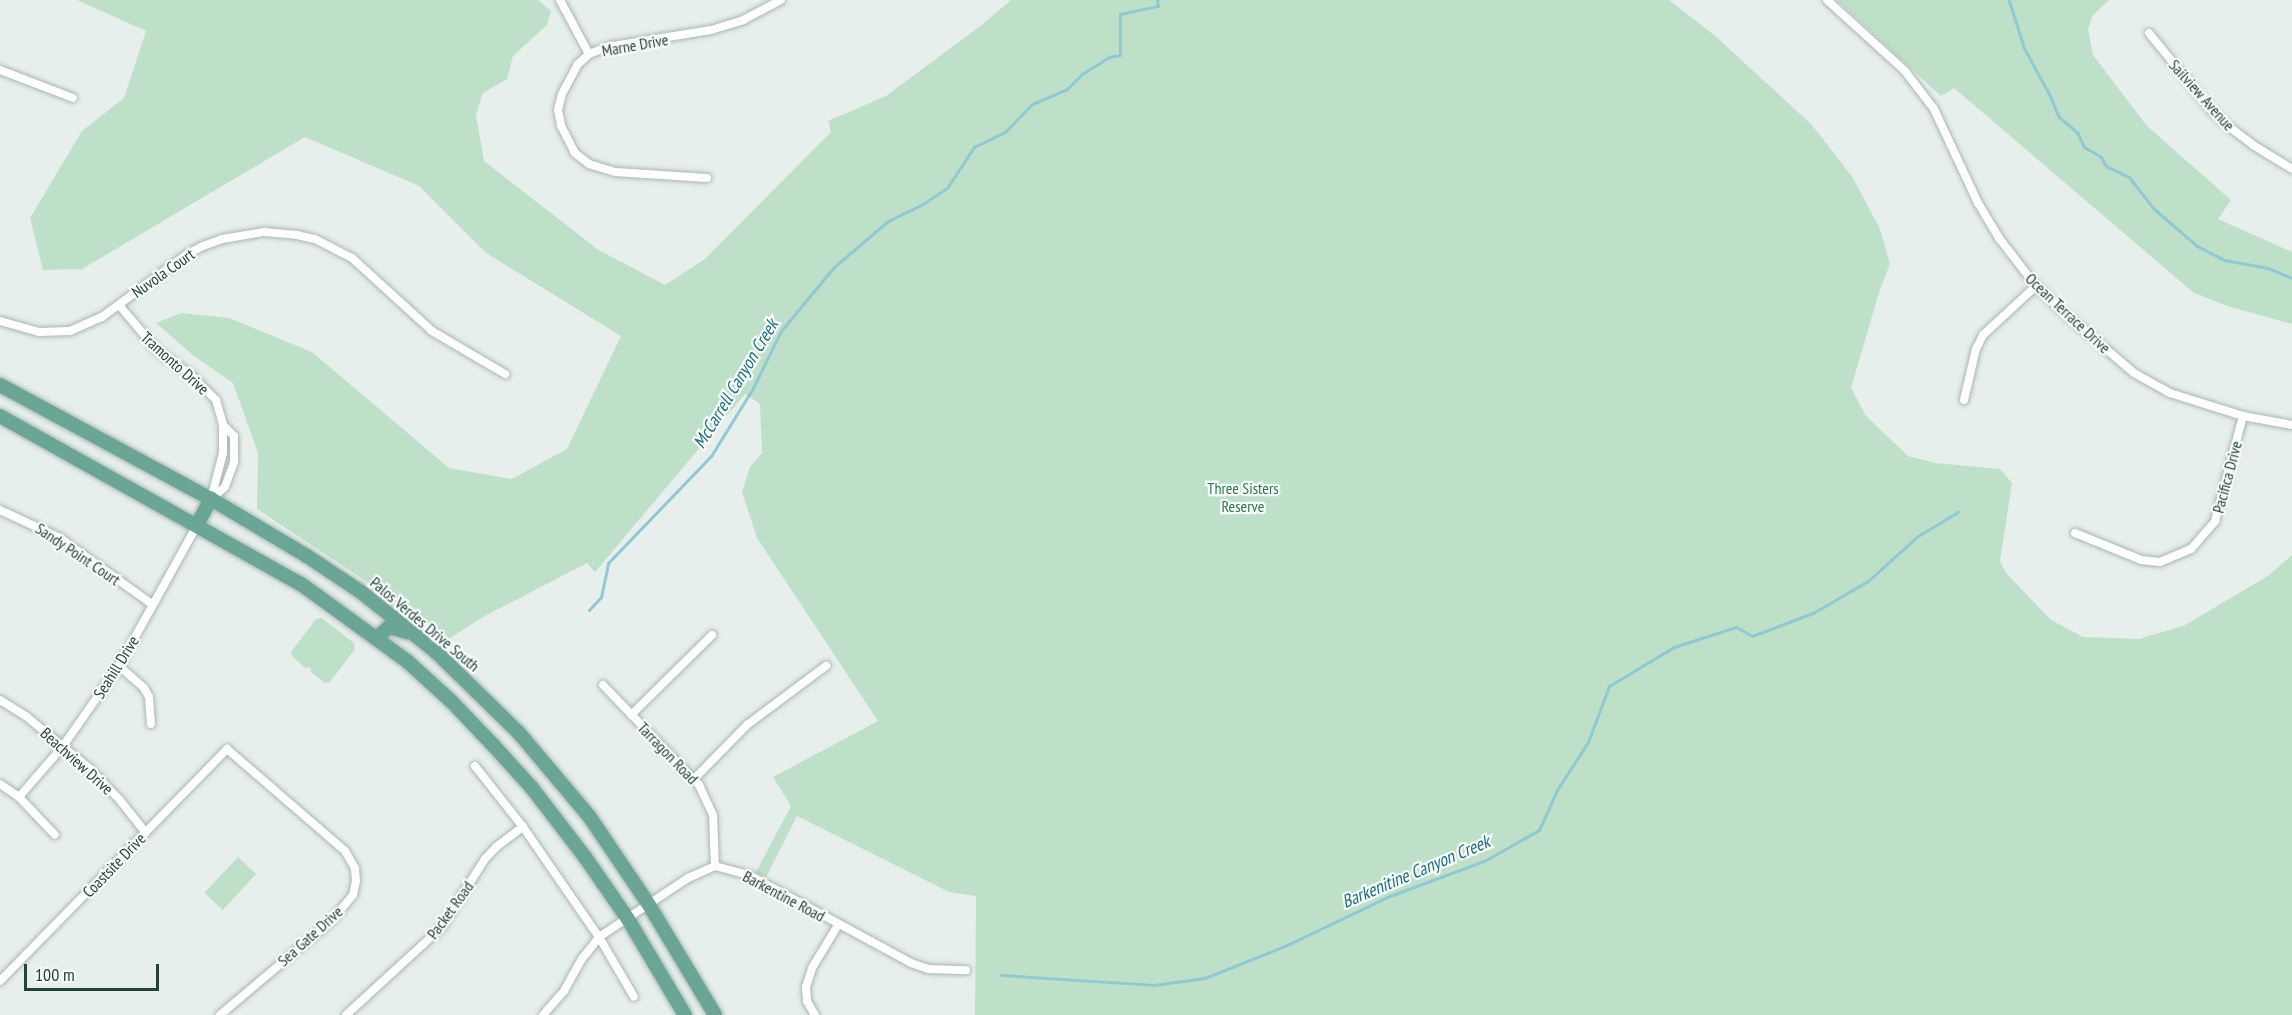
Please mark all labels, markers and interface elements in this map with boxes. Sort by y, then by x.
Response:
street label: Marne Drive [600,30,670,60]
street label: Sailview Avenue [2165,55,2239,135]
street label: Nuvola Court [128,244,198,302]
street label: Ocean Terrace Drive [2021,269,2115,357]
water label: McCarrell Canyon Creek [689,316,783,452]
street label: Tramonto Drive [137,328,213,398]
street label: Pacifica Drive [2208,439,2246,515]
park label: Three Sisters Reserve [1207,478,1279,516]
street label: Sandy Point Court [32,519,124,589]
street label: Palos Verdes Drive South [366,573,484,675]
street label: Seahill Drive [89,632,143,702]
street label: Tarragon Road [634,718,702,788]
street label: Beachview Drive [37,723,117,799]
street label: Coastsite Drive [79,829,149,901]
water label: Barkenitine Canyon Creek [1339,831,1493,913]
street label: Barkentine Road [740,866,828,926]
street label: Packet Road [423,877,477,943]
street label: Sea Gate Drive [274,902,346,970]
scale bar [27,952,162,990]
text: 100 m [35,963,75,986]

